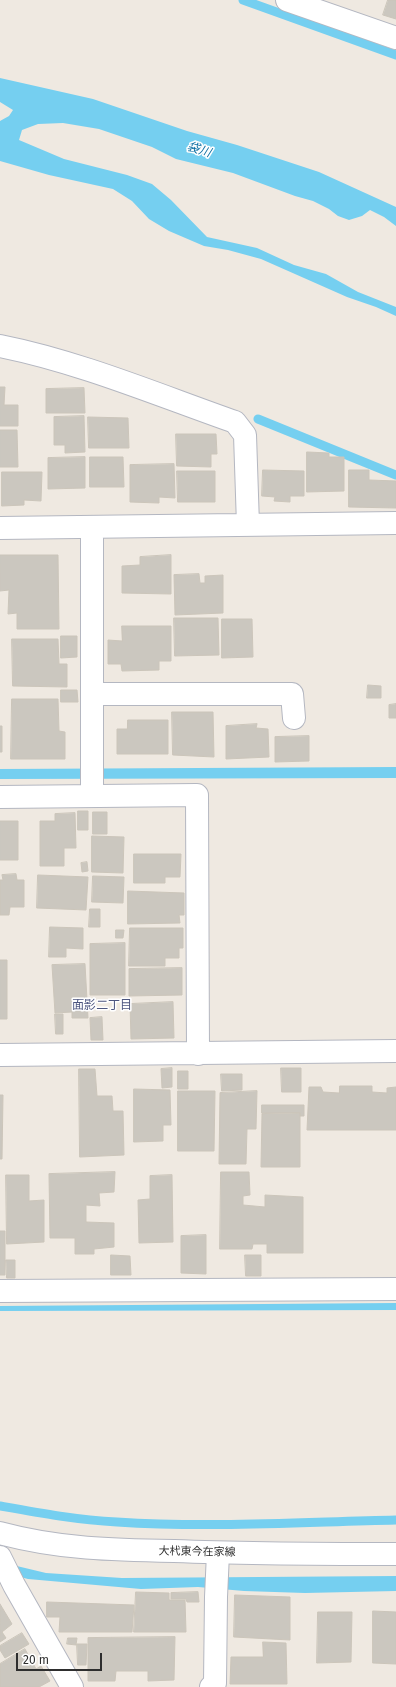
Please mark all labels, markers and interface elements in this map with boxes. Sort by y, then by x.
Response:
water label: 袋川 [185,139,213,161]
district label: 面影二丁目 [72,999,132,1013]
street label: 大杙東今在家線 [158,1545,236,1559]
scale bar [18,1645,104,1671]
text: 20 m [23,1653,49,1667]

